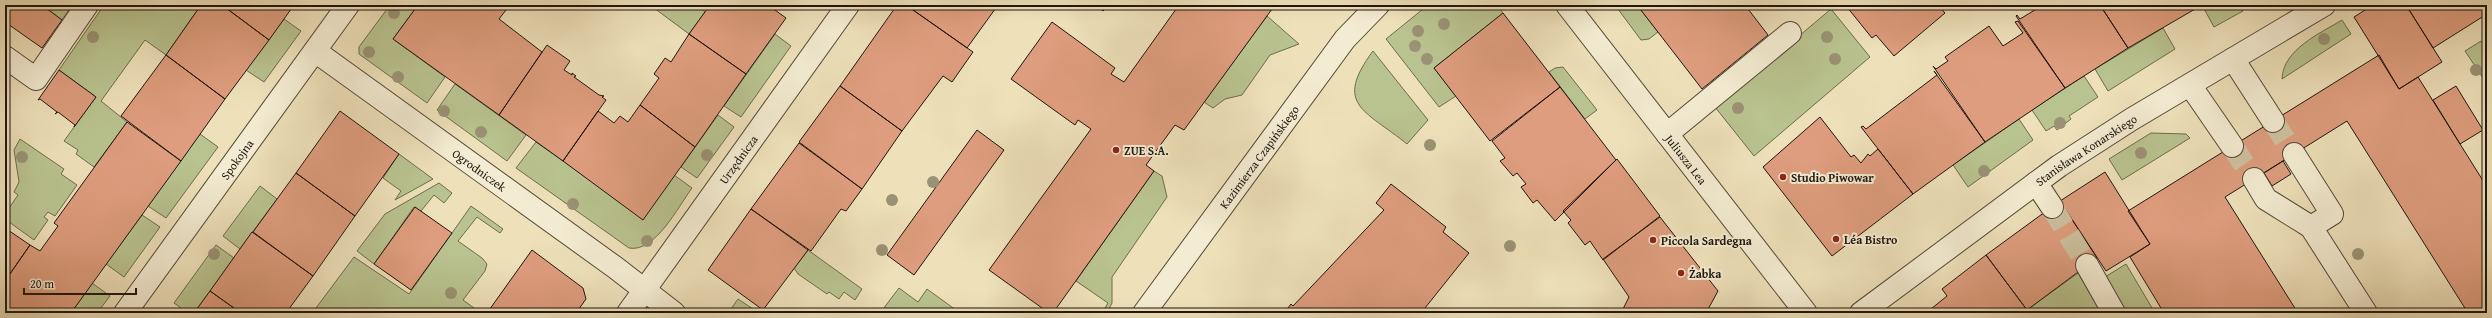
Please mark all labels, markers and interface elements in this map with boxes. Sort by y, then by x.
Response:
street label: Kazimierza Czapińskiego [1215,101,1303,212]
street label: Stanisława Konarskiego [2031,110,2140,190]
street label: Juliusza Lea [1661,129,1712,188]
street label: Urzędnicza [715,131,761,187]
street label: Spokojna [216,135,257,183]
place label: ZUE S.A. [1124,142,1169,159]
street label: Ogrodniczek [449,144,511,196]
marker: ZUE S.A. [1111,145,1121,155]
place label: Studio Piwowar [1791,169,1874,186]
marker: Studio Piwowar [1778,172,1788,182]
place label: Léa Bistro [1844,231,1898,248]
place label: Piccola Sardegna [1661,232,1753,249]
marker: Léa Bistro [1831,234,1841,244]
marker: Piccola Sardegna [1648,235,1658,245]
place label: Żabka [1689,265,1722,282]
marker: Żabka [1676,268,1686,278]
scale bar [24,270,136,296]
text: 20 m [30,275,54,292]

